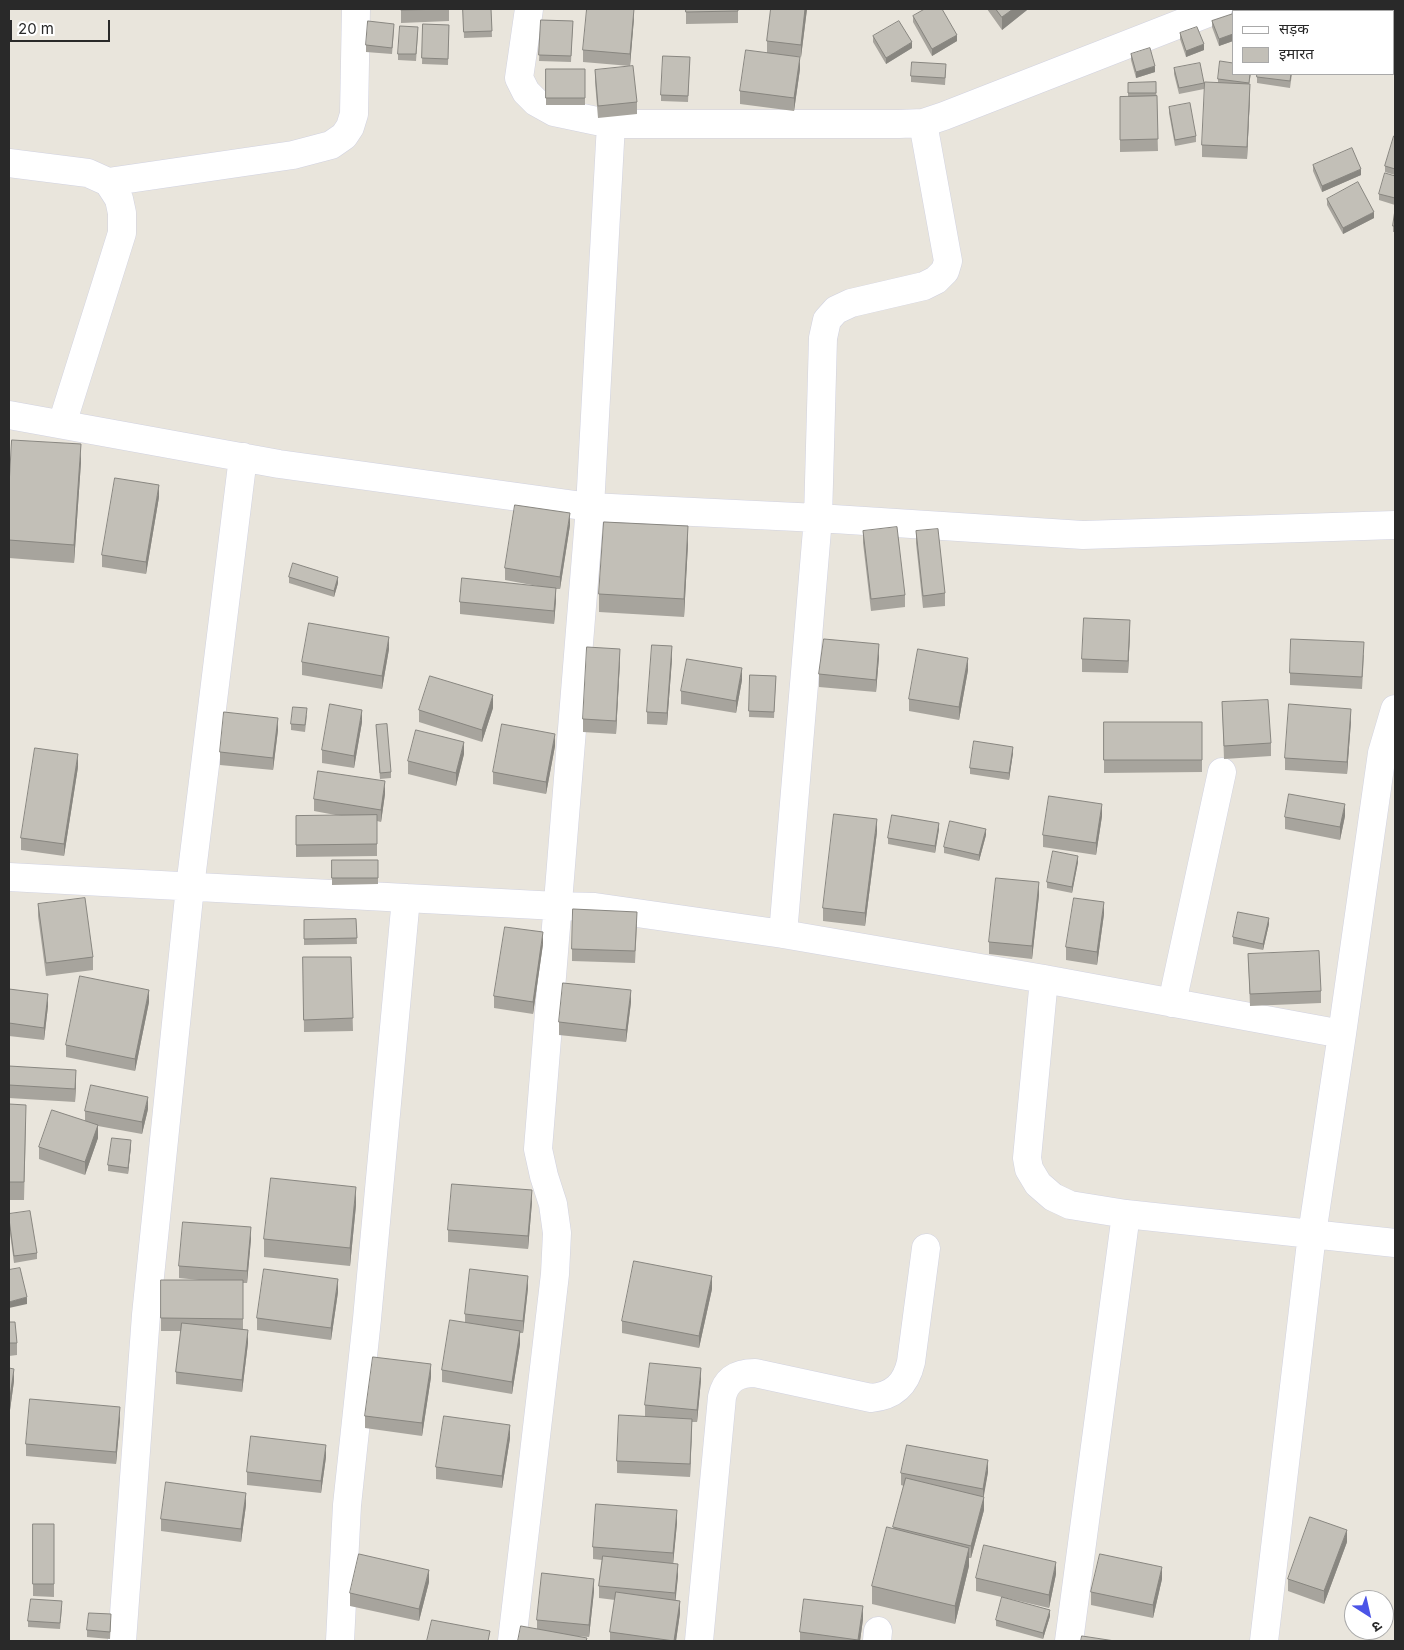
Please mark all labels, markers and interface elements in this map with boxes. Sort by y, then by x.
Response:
scale bar [12,10,112,42]
legend [1232,10,1394,75]
text: 20 m [18,19,54,38]
text: सड़क [1279,19,1309,38]
text: इमारत [1279,44,1314,63]
north arrow [1344,1590,1394,1640]
text: उ [1369,1618,1386,1636]

